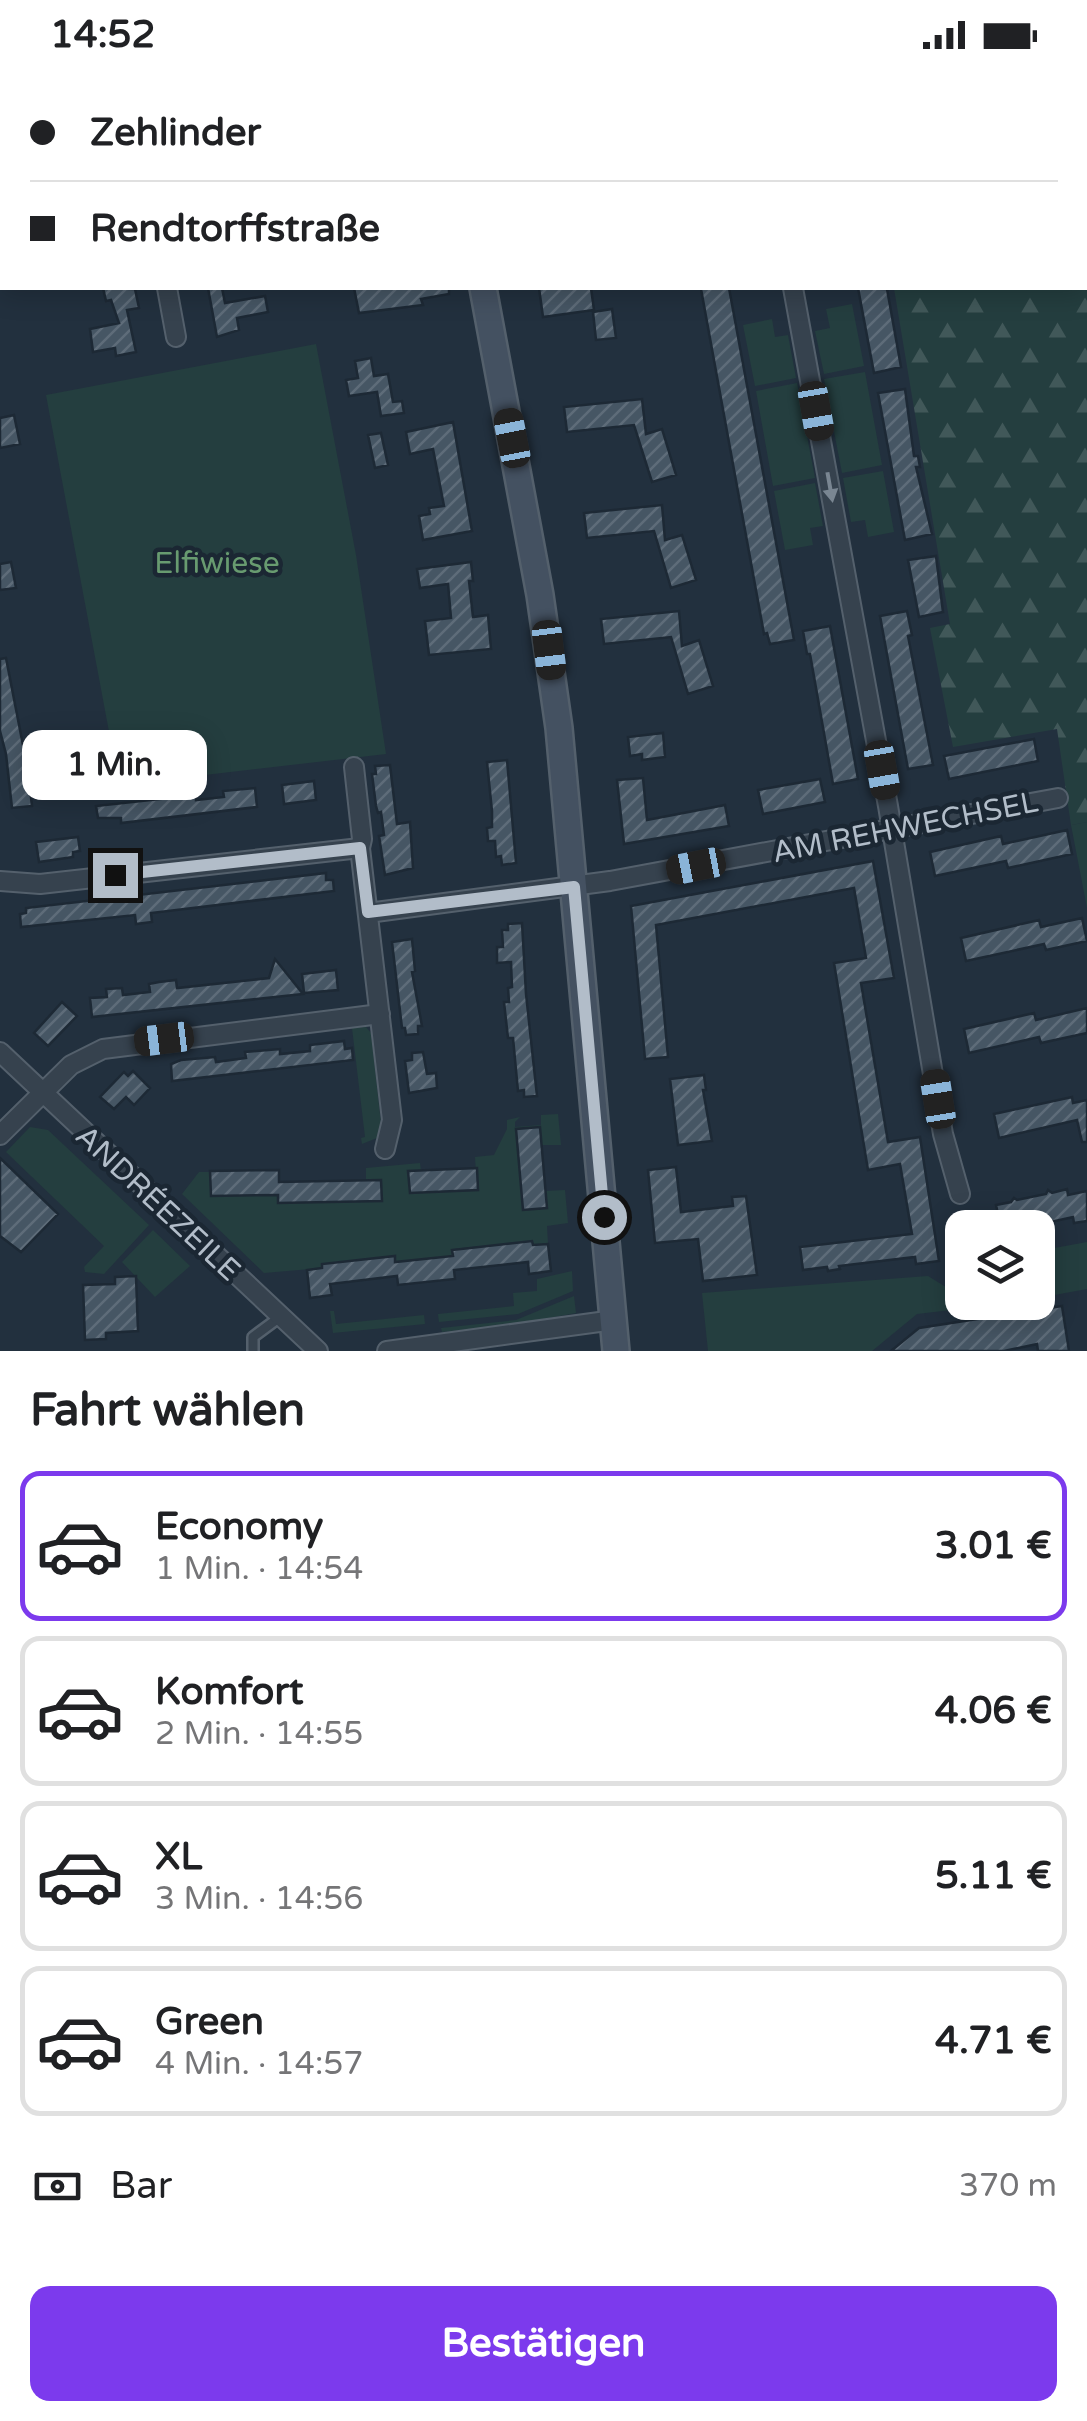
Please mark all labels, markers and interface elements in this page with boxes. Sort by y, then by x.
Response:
text: 14:52 [50,12,155,58]
text: Zehlinder [90,110,261,156]
text: Rendtorffstraße [90,206,380,252]
car [796,379,836,443]
car [492,406,532,470]
one-way arrow [822,471,838,502]
park label: Elfiwiese [154,545,280,582]
car [530,618,568,682]
callout: 1 Min. [22,730,208,800]
car [862,738,902,802]
text: 1 Min. [67,746,162,784]
street label: AM REHWECHSEL [769,784,1041,871]
car [664,846,728,886]
route end [93,853,138,898]
car [132,1020,196,1058]
car [918,1067,958,1131]
street label: ANDRÉEZEILE [68,1118,248,1289]
route start [582,1195,627,1240]
map controls [945,1210,1055,1320]
button: layers [945,1210,1055,1320]
text: Fahrt wählen [30,1384,305,1438]
icon: car [35,1501,125,1591]
text: Economy [155,1504,323,1550]
text: 3.01 € [935,1523,1052,1569]
text: 1 Min. · 14:54 [155,1550,363,1588]
icon: car [35,1666,125,1756]
text: Komfort [155,1669,304,1715]
text: 4.06 € [935,1688,1052,1734]
text: 2 Min. · 14:55 [155,1715,363,1753]
icon: car [35,1831,125,1921]
text: XL [155,1834,202,1880]
text: 5.11 € [935,1853,1052,1899]
text: 3 Min. · 14:56 [155,1880,363,1918]
icon: car [35,1996,125,2086]
text: Green [155,1999,264,2045]
text: 4.71 € [935,2018,1052,2064]
text: 4 Min. · 14:57 [155,2045,363,2083]
icon: cash [30,2159,85,2214]
text: Bar [110,2163,172,2209]
text: 370 m [959,2167,1057,2205]
button: Bestätigen [30,2286,1057,2401]

